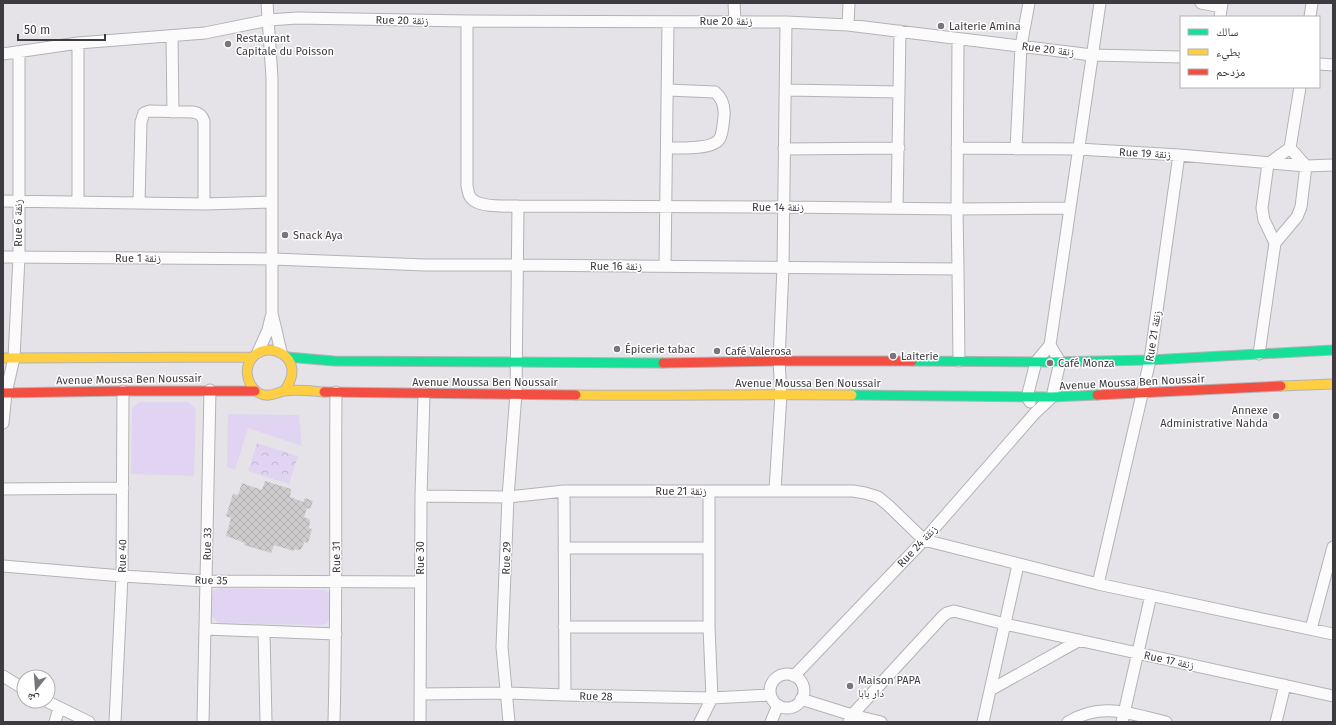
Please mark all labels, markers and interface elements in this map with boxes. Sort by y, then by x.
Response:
street label: Rue 20 زنقة [375,14,429,27]
street label: Rue 20 زنقة [700,15,752,28]
scale bar [18,16,105,42]
legend [1180,16,1320,88]
place label: Laiterie Amina [949,20,1021,33]
marker: Laiterie Amina [936,21,946,31]
text: 50 m [24,23,50,37]
text: سالك [1216,25,1238,39]
place label: Restaurant Capitale du Poisson [236,32,334,58]
marker: Restaurant Capitale du Poisson [223,39,233,49]
street label: Rue 20 زنقة [1021,40,1075,59]
text: بطيء [1216,45,1240,62]
text: مزدحم [1216,65,1245,80]
street label: Rue 19 زنقة [1119,146,1171,161]
street label: Rue 6 زنقة [12,199,25,247]
street label: Rue 14 زنقة [752,201,804,214]
place label: Snack Aya [293,229,343,242]
marker: Snack Aya [280,230,290,240]
street label: Rue 1 زنقة [115,252,161,265]
street label: Rue 16 زنقة [590,260,642,273]
street label: Rue 21 زنقة [1143,310,1164,362]
place label: Épicerie tabac [625,342,695,356]
marker: Épicerie tabac [612,344,622,354]
place label: Café Valerosa [725,345,792,358]
marker: Café Valerosa [712,346,722,356]
place label: Laiterie [901,350,939,363]
marker: Laiterie [888,351,898,361]
place label: Café Monza [1058,357,1115,370]
marker: Café Monza [1045,358,1055,368]
street label: Avenue Moussa Ben Noussair [56,372,203,387]
street label: Avenue Moussa Ben Noussair [1059,372,1206,393]
street label: Avenue Moussa Ben Noussair [412,376,559,389]
street label: Avenue Moussa Ben Noussair [735,377,882,390]
place label: Annexe Administrative Nahda [1160,404,1268,430]
marker: Annexe Administrative Nahda [1271,411,1281,421]
street label: Rue 21 زنقة [655,485,707,498]
street label: Rue 24 زنقة [895,523,940,570]
street label: Rue 33 [201,527,214,561]
street label: Rue 40 [116,539,129,573]
street label: Rue 31 [330,541,343,573]
street label: Rue 30 [414,541,427,575]
street label: Rue 29 [499,541,514,575]
street label: Rue 35 [194,574,228,587]
street label: Rue 17 زنقة [1143,649,1195,672]
north arrow [16,669,56,709]
place label: Maison PAPA دار بابا [858,674,921,700]
marker: Maison PAPA دار بابا [845,681,855,691]
text: ش [25,689,41,706]
street label: Rue 28 [579,690,613,703]

